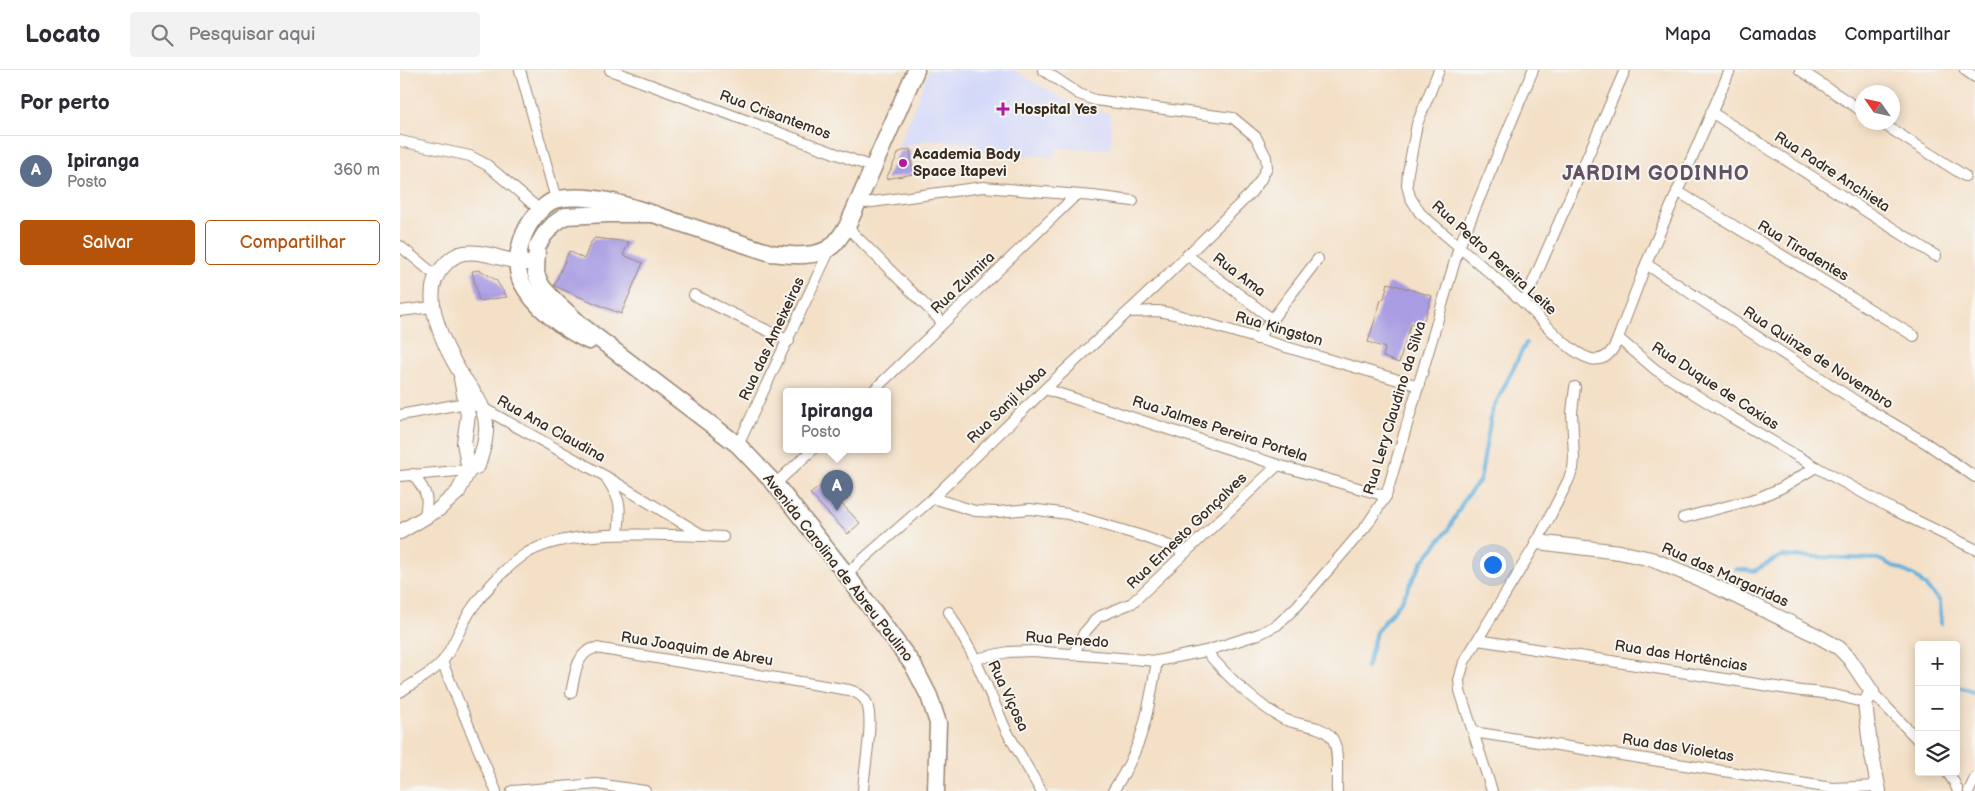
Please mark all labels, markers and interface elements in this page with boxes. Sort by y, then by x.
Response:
search box [130,12,480,57]
text: Locato [25,20,100,49]
icon: search [148,21,176,49]
text: Pesquisar aqui [188,23,315,46]
text: Mapa [1665,24,1711,45]
text: Camadas [1739,24,1816,45]
text: Compartilhar [1844,24,1950,45]
north arrow [1855,85,1900,130]
street label: Rua Crisantemos [717,86,834,144]
text: Por perto [20,90,110,115]
place label: Hospital Yes [1014,100,1097,119]
marker: Hospital Yes [996,102,1010,116]
street label: Rua Padre Anchieta [1770,127,1894,217]
place label: Academia Body Space Itapevi [912,145,1020,181]
text: Ipiranga [67,150,139,173]
marker: Academia Body Space Itapevi [897,157,909,169]
text: A [31,161,41,180]
text: 360 m [333,161,380,180]
district label: JARDIM GODINHO [1562,162,1750,186]
text: Posto [67,173,107,192]
street label: Rua Pedro Pereira Leite [1427,197,1561,319]
street label: Rua Tiradentes [1754,216,1853,286]
button: Salvar [20,220,195,265]
button: Compartilhar [205,220,380,265]
street label: Rua Zulmira [927,248,999,318]
street label: Rua Ama [1209,249,1269,301]
street label: Rua das Ameixeiras [735,274,809,404]
street label: Rua Quinze de Novembro [1739,302,1897,414]
street label: Rua Kingston [1233,307,1325,351]
street label: Rua Lery Claudino da Silva [1359,319,1431,497]
street label: Rua Duque de Caxias [1648,338,1783,435]
street label: Rua Sanji Koba [963,362,1051,448]
popup [783,388,891,453]
street label: Rua Ana Claudina [493,391,609,467]
street label: Rua Jalmes Pereira Portela [1130,392,1310,466]
text: Ipiranga [801,400,873,423]
text: Posto [801,423,841,442]
street label: Rua Ernesto Gonçalves [1123,468,1251,593]
street label: Avenida Carolina de Abreu Paulino [759,470,917,666]
pin: A [821,470,853,511]
street label: Rua das Margaridas [1658,538,1792,612]
your location [1480,552,1506,578]
street label: Rua Joaquim de Abreu [620,628,774,670]
street label: Rua Penedo [1025,628,1109,652]
street label: Rua das Hortências [1613,636,1749,676]
map controls [1915,641,1960,776]
button: + [1915,641,1960,686]
street label: Rua Viçosa [983,657,1033,735]
button: − [1915,686,1960,731]
street label: Rua das Violetas [1621,730,1736,766]
button: layers [1915,731,1960,776]

